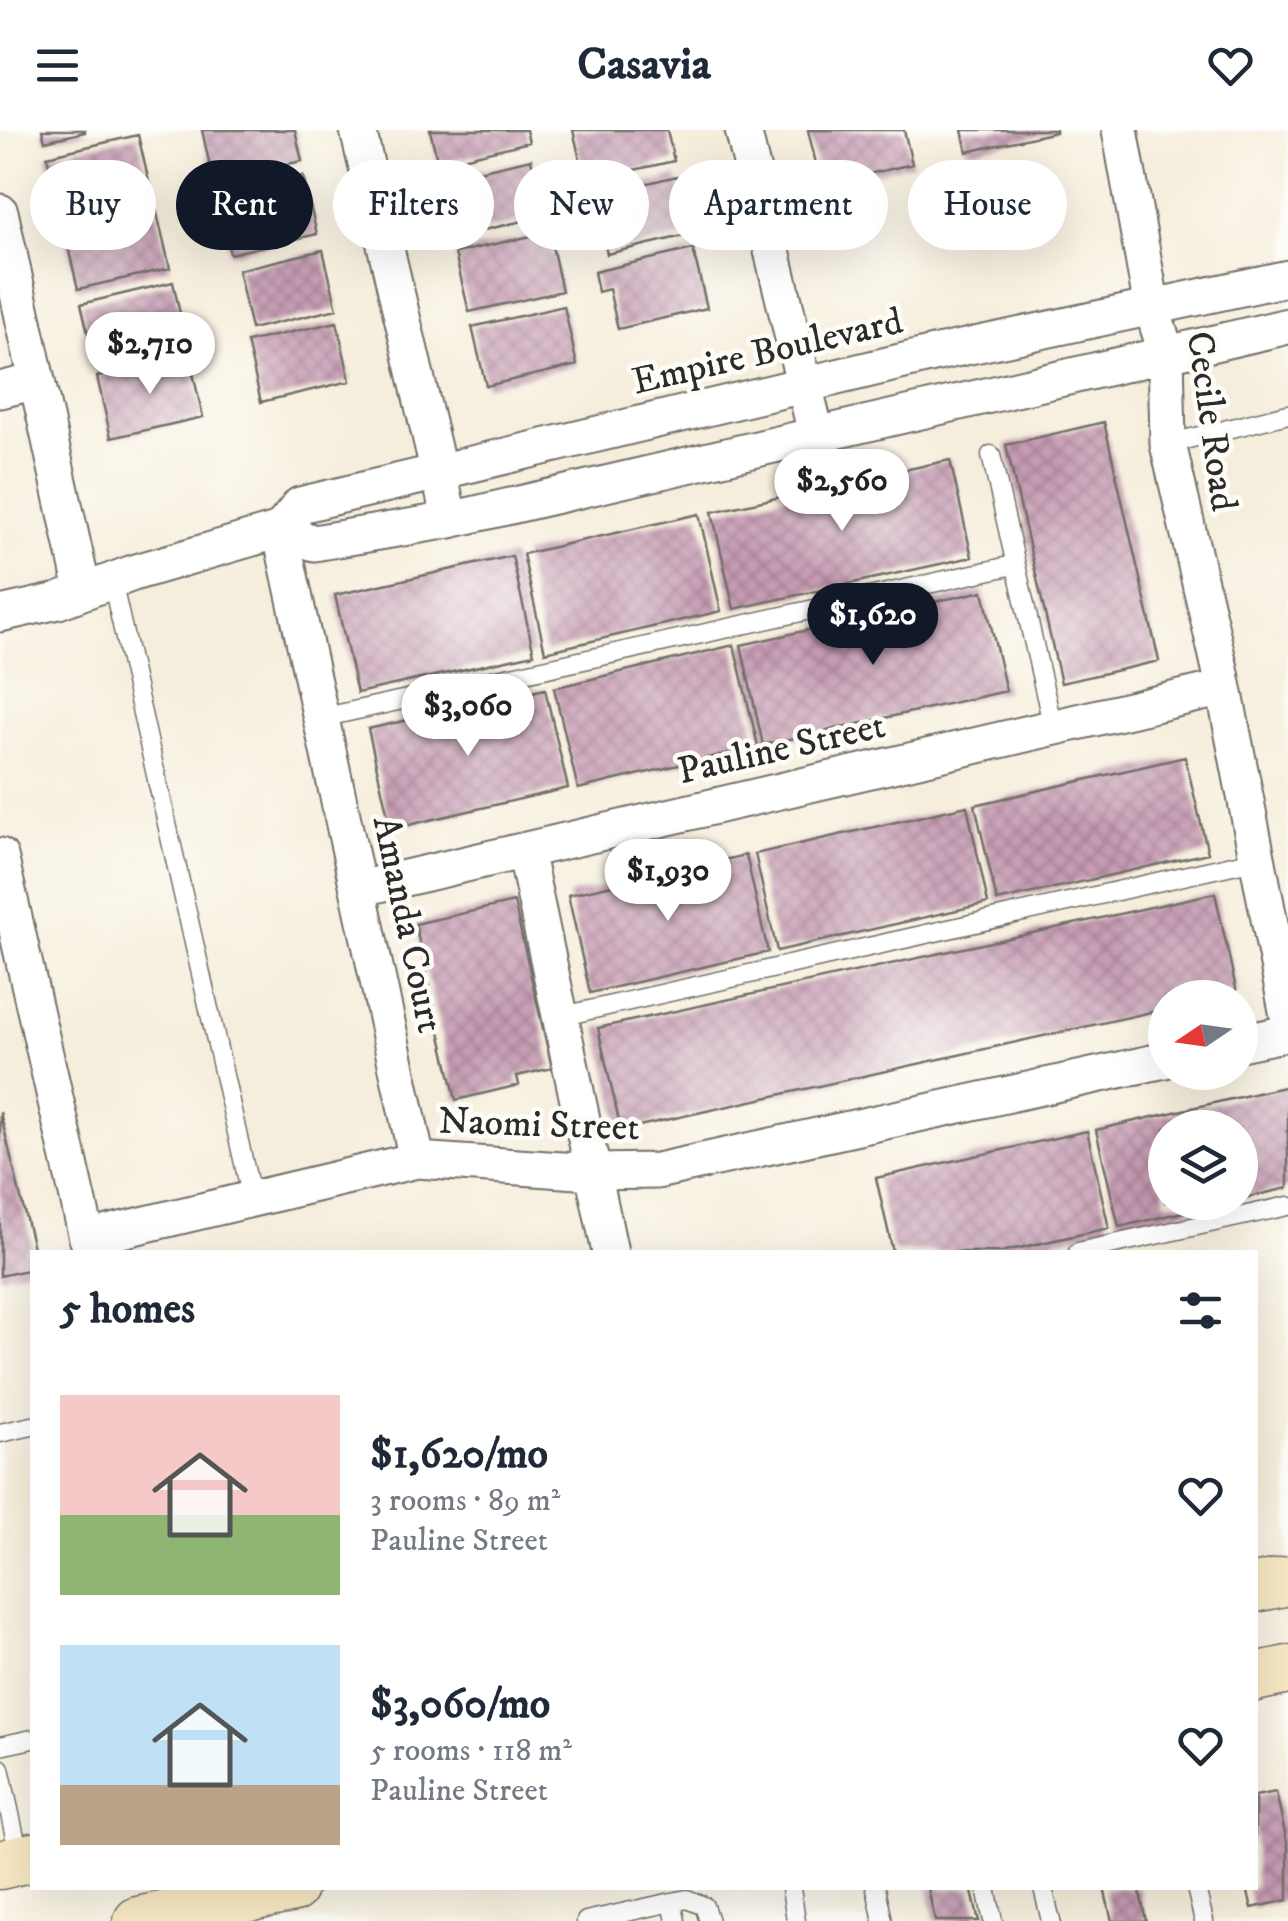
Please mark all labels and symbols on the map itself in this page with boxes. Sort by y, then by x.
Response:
street label: Empire Boulevard [628,298,907,406]
pin: $2,710 [69,312,231,397]
street label: Cecile Road [1175,328,1247,514]
pin: $2,560 [761,449,923,534]
pin: $1,620 [792,583,954,668]
pin: $3,060 [387,674,549,759]
street label: Pauline Street [673,702,890,796]
street label: Amanda Court [361,812,453,1037]
pin: $1,930 [587,839,749,924]
north arrow [1148,980,1258,1090]
street label: Naomi Street [438,1098,640,1152]

